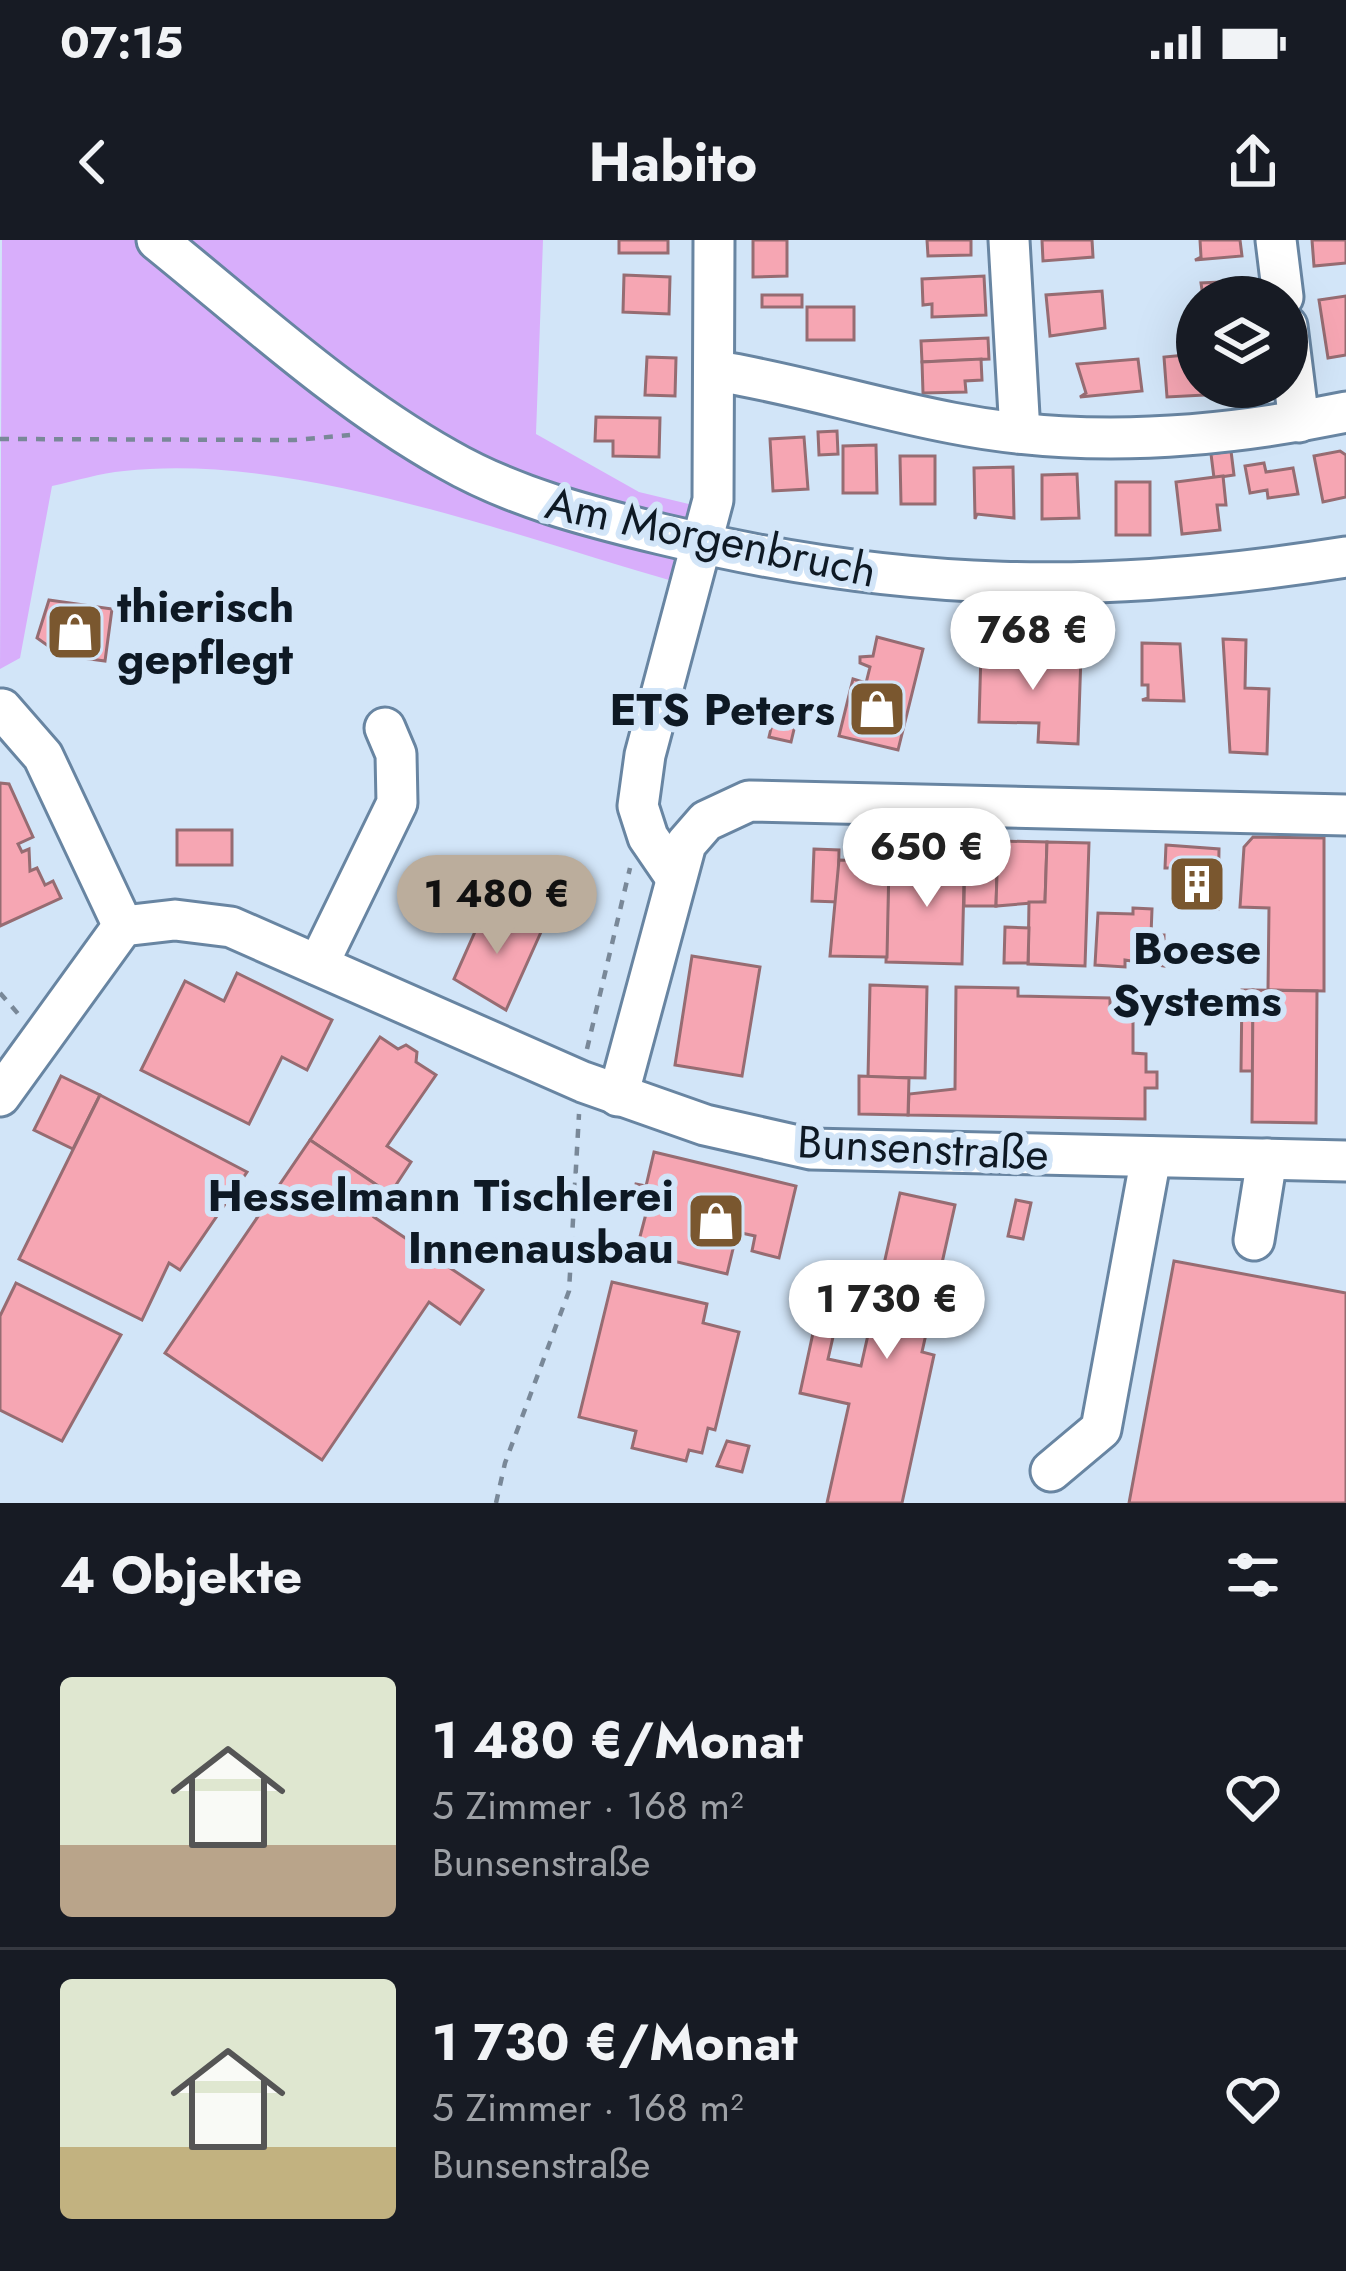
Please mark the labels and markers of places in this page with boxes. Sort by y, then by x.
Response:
place label: thierisch gepflegt [117,574,294,691]
pin: 768 € [949,591,1117,693]
shop icon: thierisch gepflegt [44,601,106,663]
place label: ETS Peters [609,677,835,742]
shop icon: ETS Peters [846,678,908,740]
pin: 650 € [843,808,1011,910]
building icon: Boese Systems [1166,853,1228,915]
pin: 1 480 € [386,855,608,957]
place label: Boese Systems [1112,916,1282,1033]
place label: Hesselmann Tischlerei Innenausbau [207,1163,674,1280]
shop icon: Hesselmann Tischlerei Innenausbau [685,1190,747,1252]
pin: 1 730 € [776,1260,998,1362]

